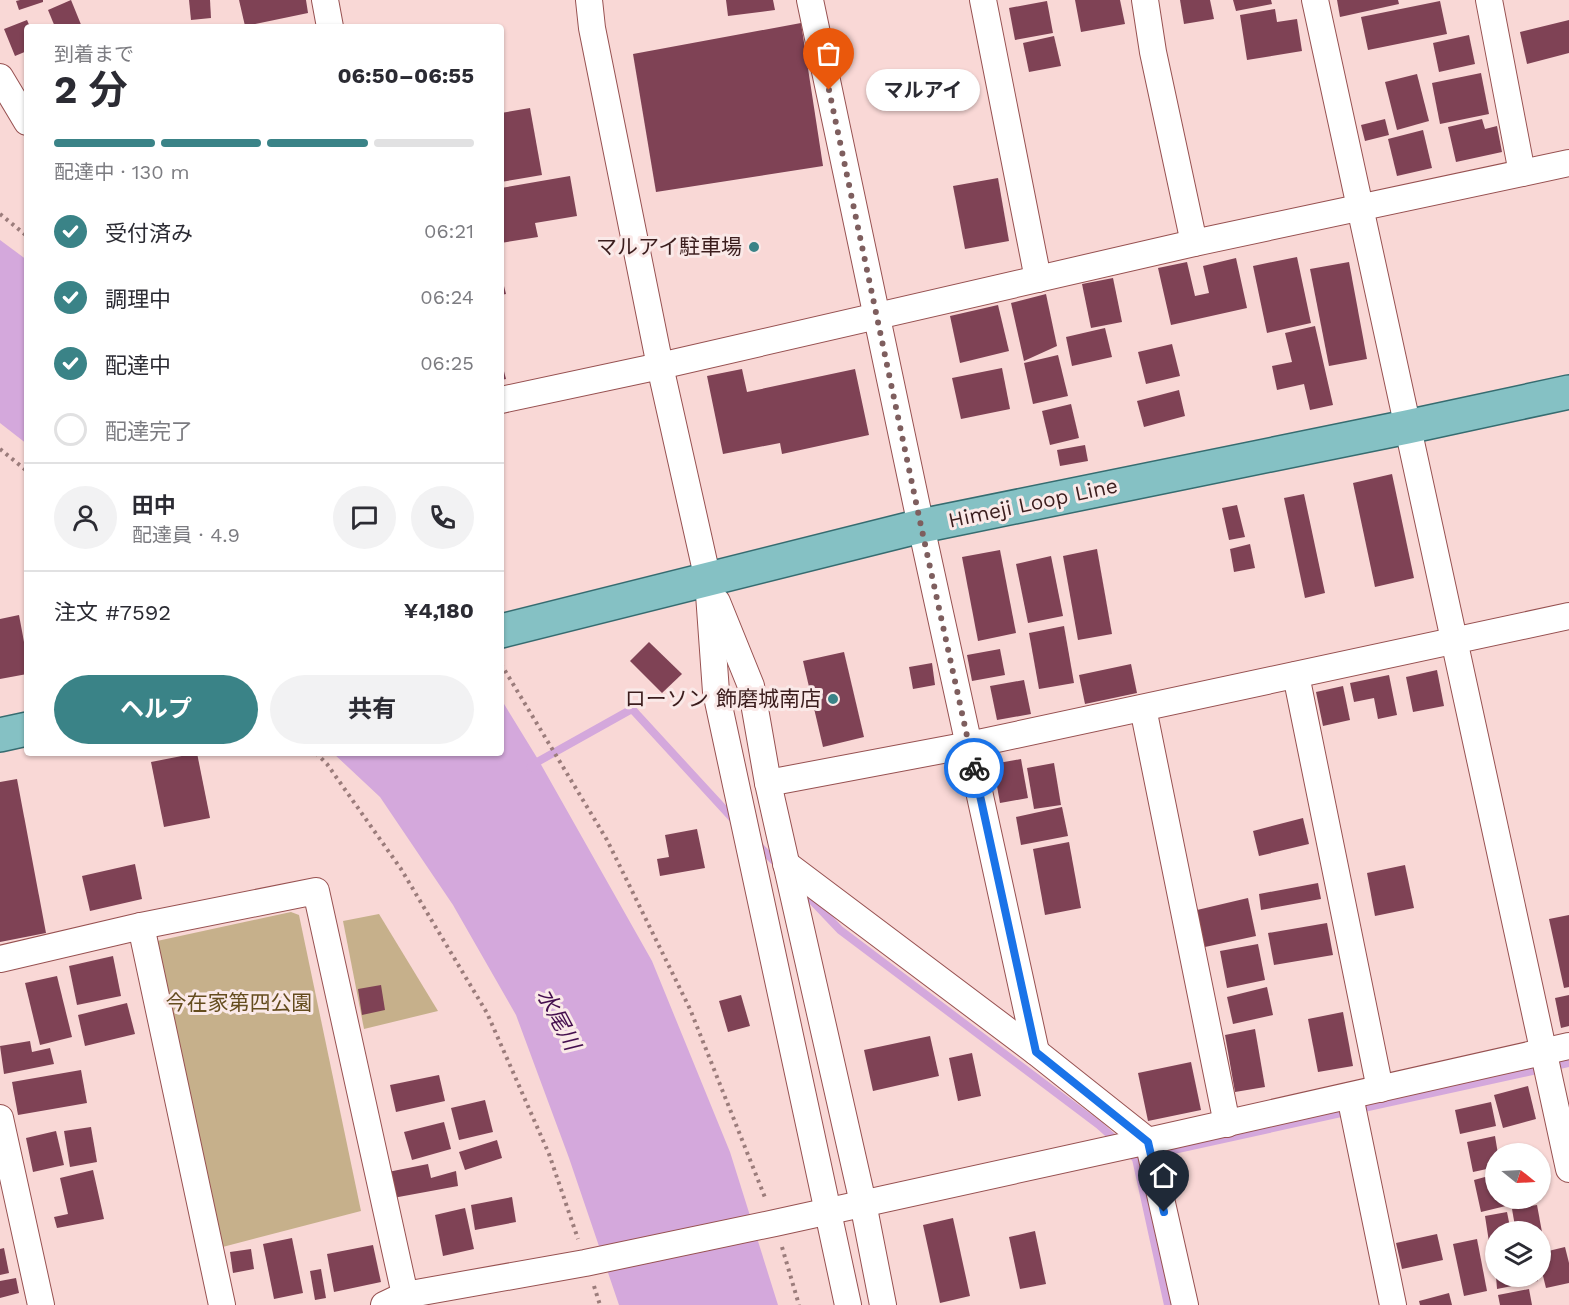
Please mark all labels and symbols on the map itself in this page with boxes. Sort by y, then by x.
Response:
pin [803,28,854,90]
callout: マルアイ [865,69,979,111]
place label: マルアイ駐車場 [596,234,742,259]
marker: マルアイ駐車場 [747,240,761,254]
street label: Himeji Loop Line [946,472,1120,533]
place label: ローソン 飾磨城南店 [625,686,821,711]
marker: ローソン 飾磨城南店 [826,692,840,706]
courier [944,738,1004,798]
water label: 水尾川 [532,984,586,1056]
park label: 今在家第四公園 [166,990,313,1015]
north arrow [1485,1143,1551,1209]
pin [1138,1150,1189,1212]

